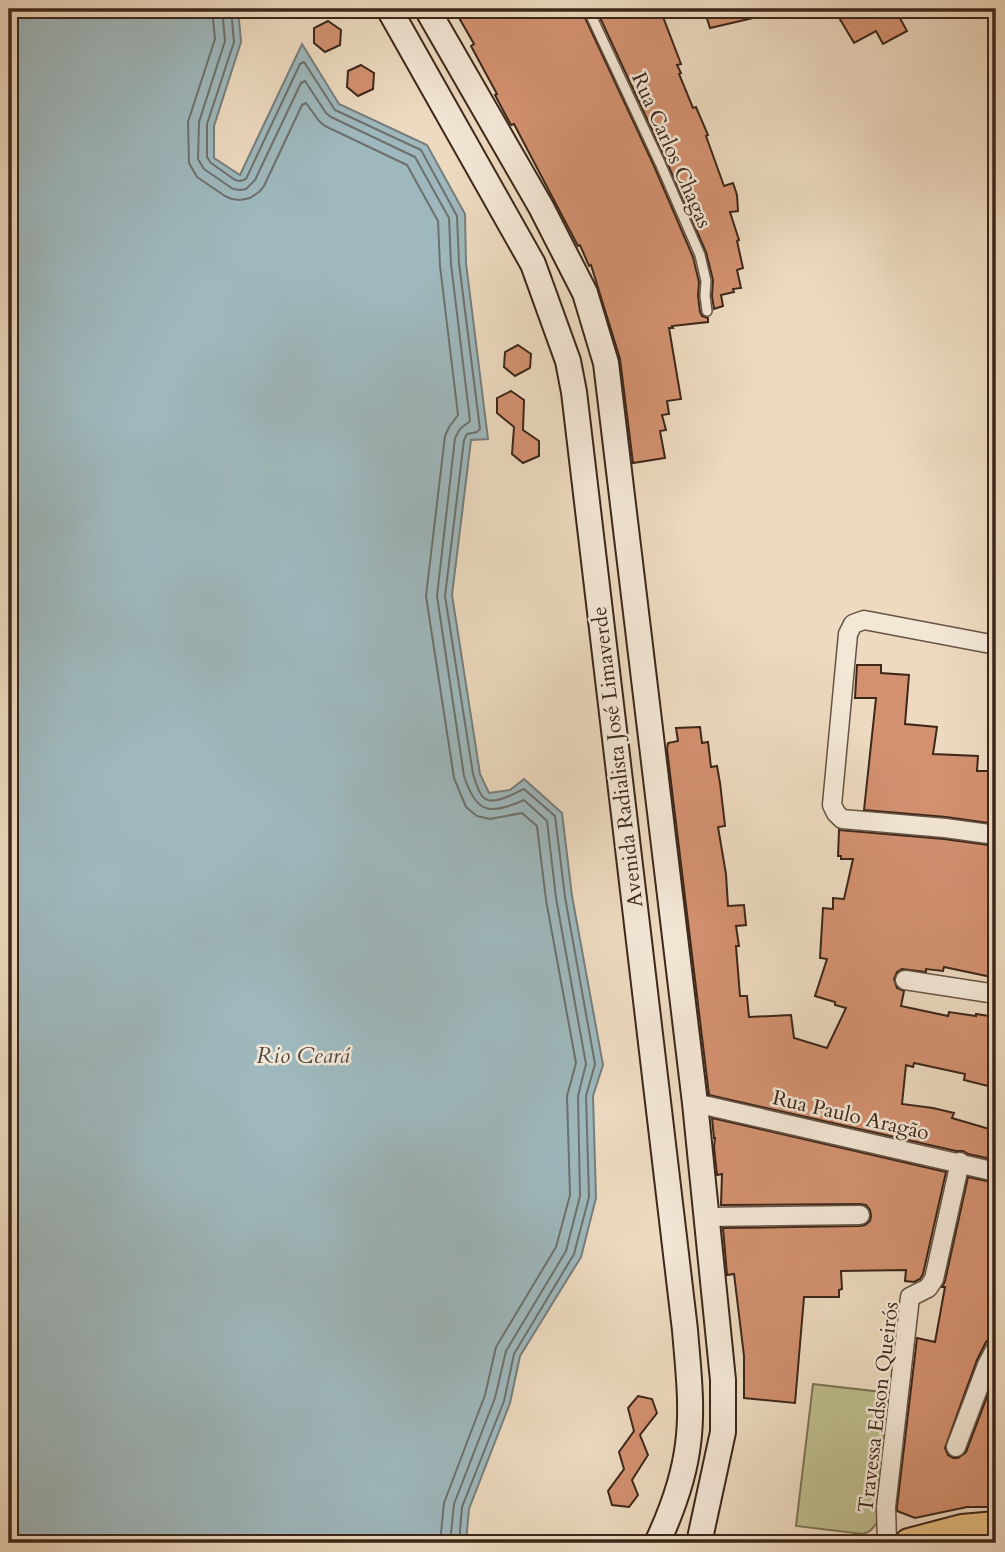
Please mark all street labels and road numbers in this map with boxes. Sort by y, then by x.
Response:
street label: Rua Carlos Chagas [624,68,719,233]
street label: Avenida Radialista José Limaverde [585,605,650,909]
street label: Rua Paulo Aragão [770,1083,932,1148]
street label: Travessa Edson Queirós [851,1300,906,1514]

